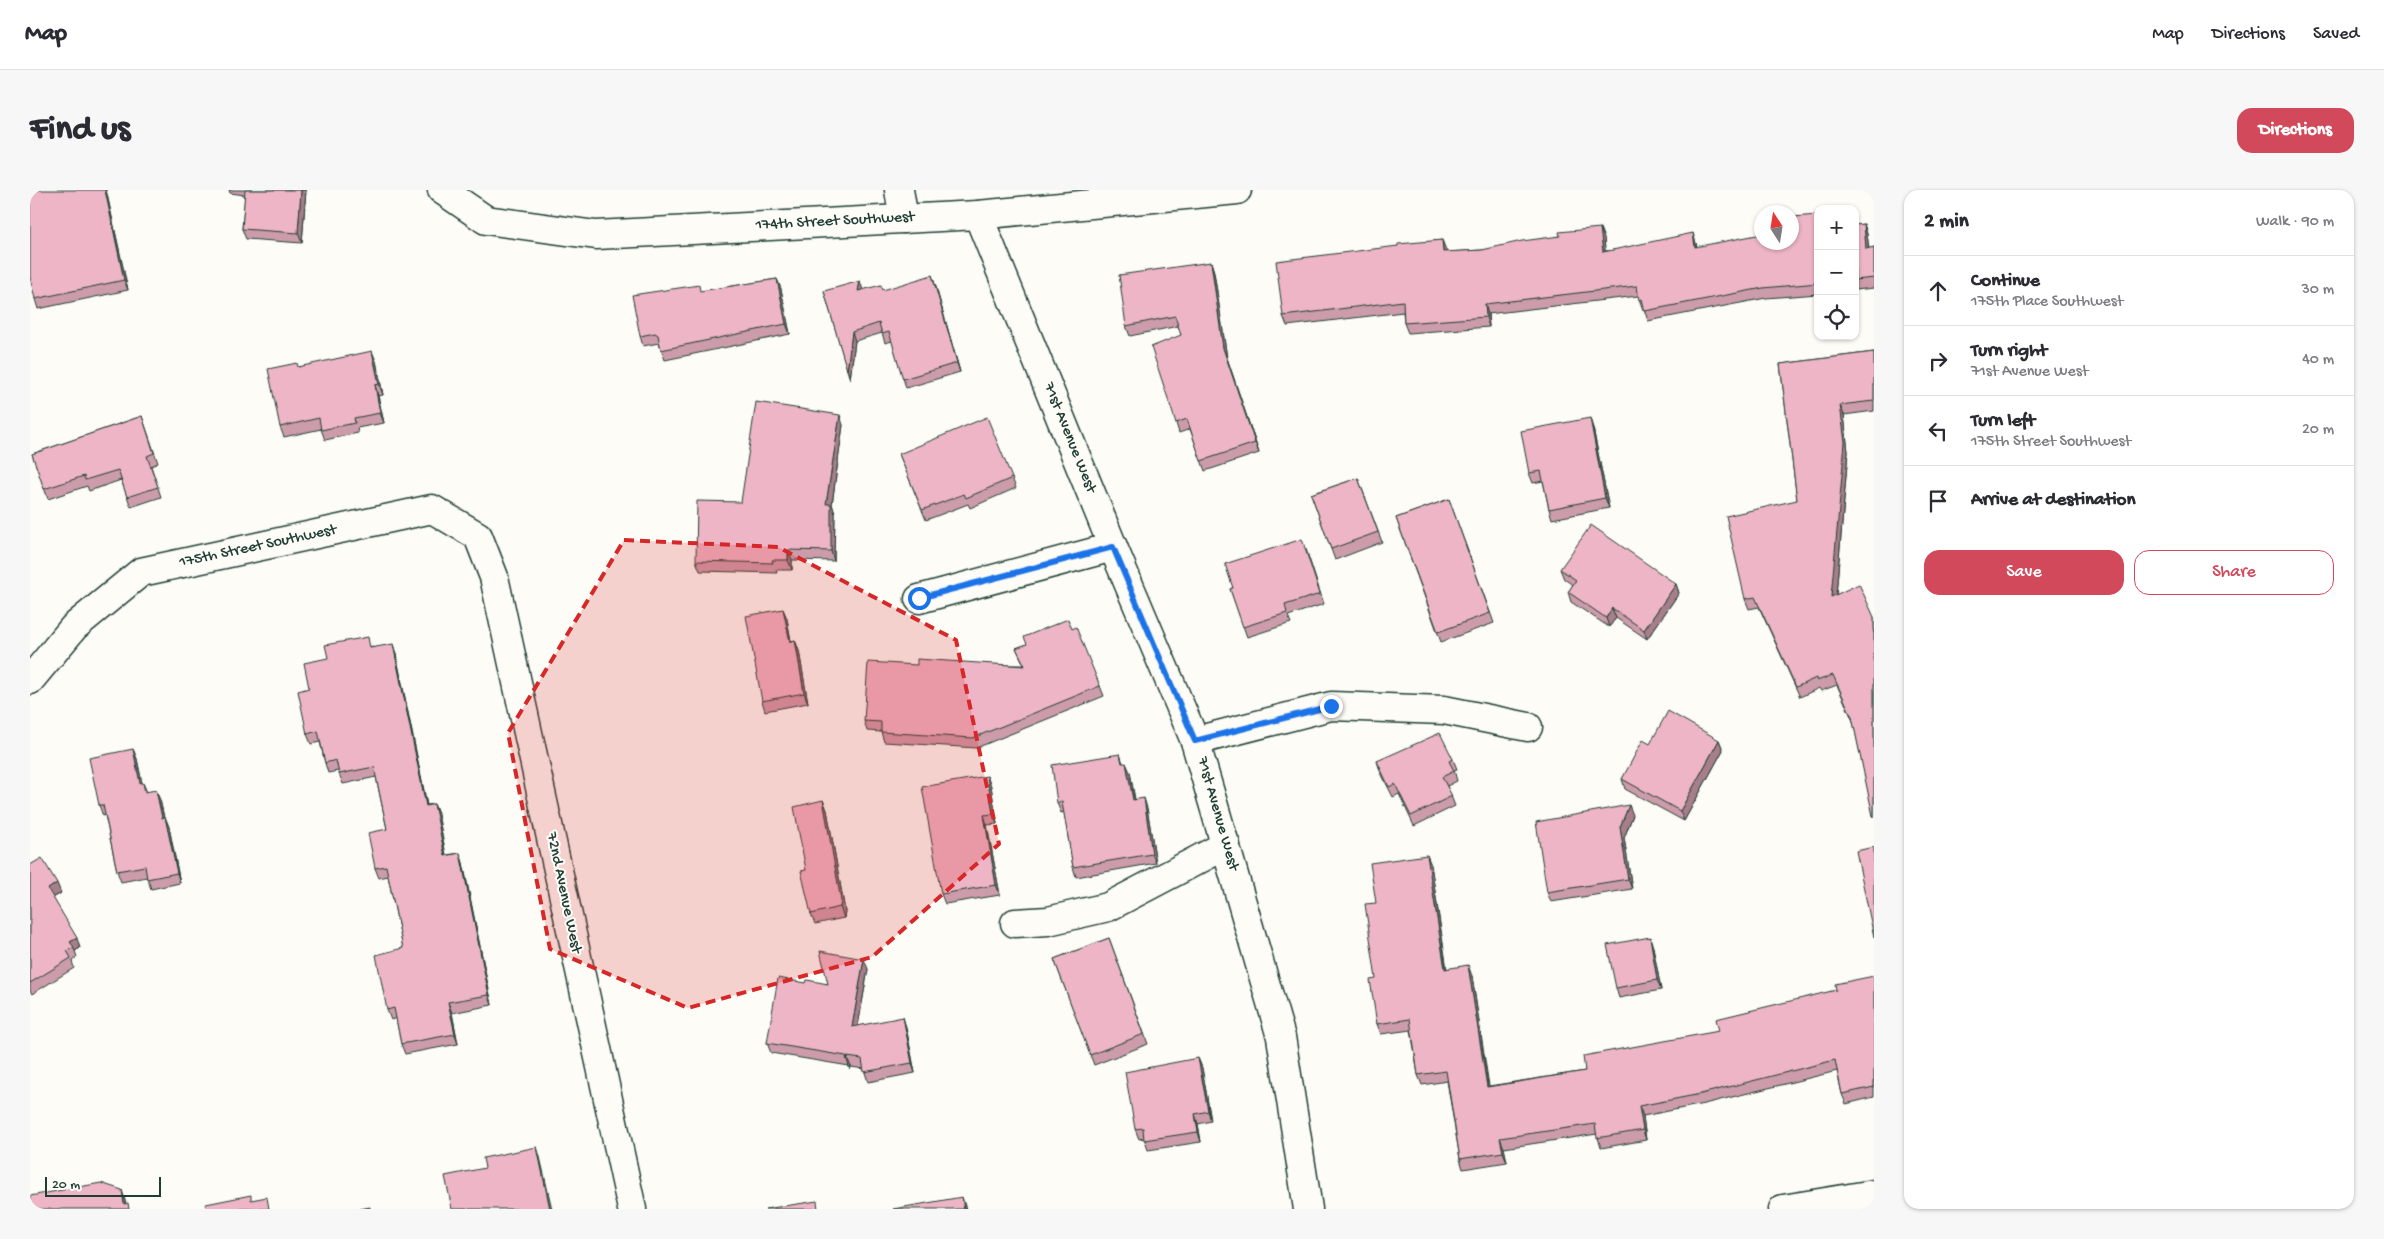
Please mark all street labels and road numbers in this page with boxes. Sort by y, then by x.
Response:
street label: 174th Street Southwest [754,208,916,236]
street label: 71st Avenue West [1038,379,1100,497]
street label: 175th Street Southwest [177,521,340,573]
street label: 71st Avenue West [1191,754,1243,874]
street label: 72nd Avenue West [541,830,585,957]

